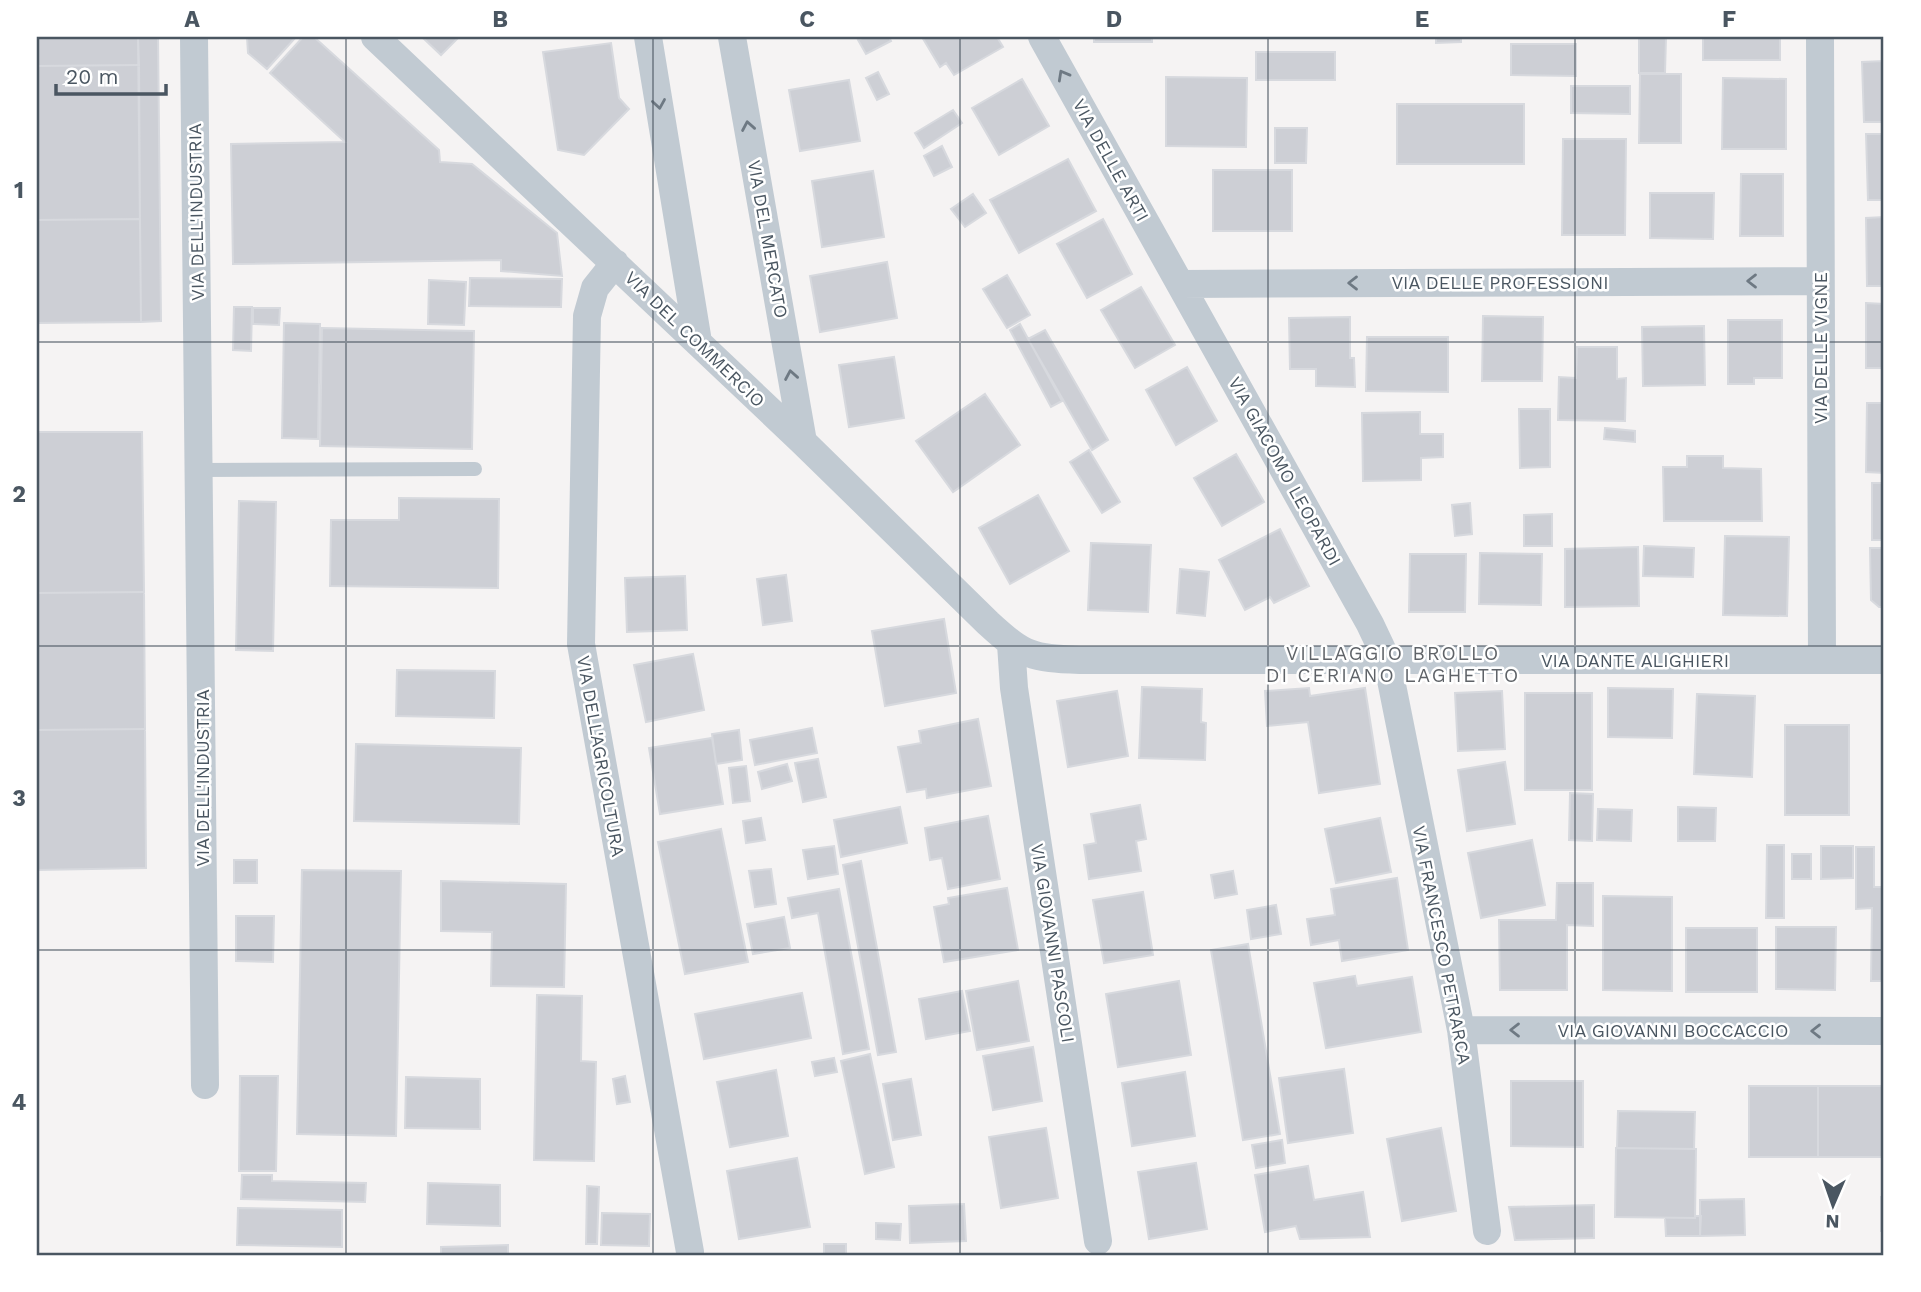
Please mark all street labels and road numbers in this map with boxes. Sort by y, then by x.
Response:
street label: VIA DELLE ARTI [1069,95,1153,225]
street label: VIA DELL'INDUSTRIA [184,123,208,301]
street label: VIA DEL MERCATO [744,158,792,320]
street label: VIA DEL COMMERCIO [621,267,769,411]
street label: VIA DELLE PROFESSIONI [1391,272,1609,293]
street label: VIA DELLE VIGNE [1810,272,1831,424]
street label: VIA GIACOMO LEOPARDI [1224,373,1346,569]
street label: VIA DANTE ALIGHIERI [1541,650,1729,671]
street label: VIA DELL'AGRICOLTURA [573,654,629,858]
street label: VIA DELL'INDUSTRIA [192,689,213,867]
street label: VIA FRANCESCO PETRARCA [1409,824,1476,1066]
street label: VIA GIOVANNI PASCOLI [1027,842,1079,1044]
street label: VIA GIOVANNI BOCCACCIO [1557,1020,1789,1041]

